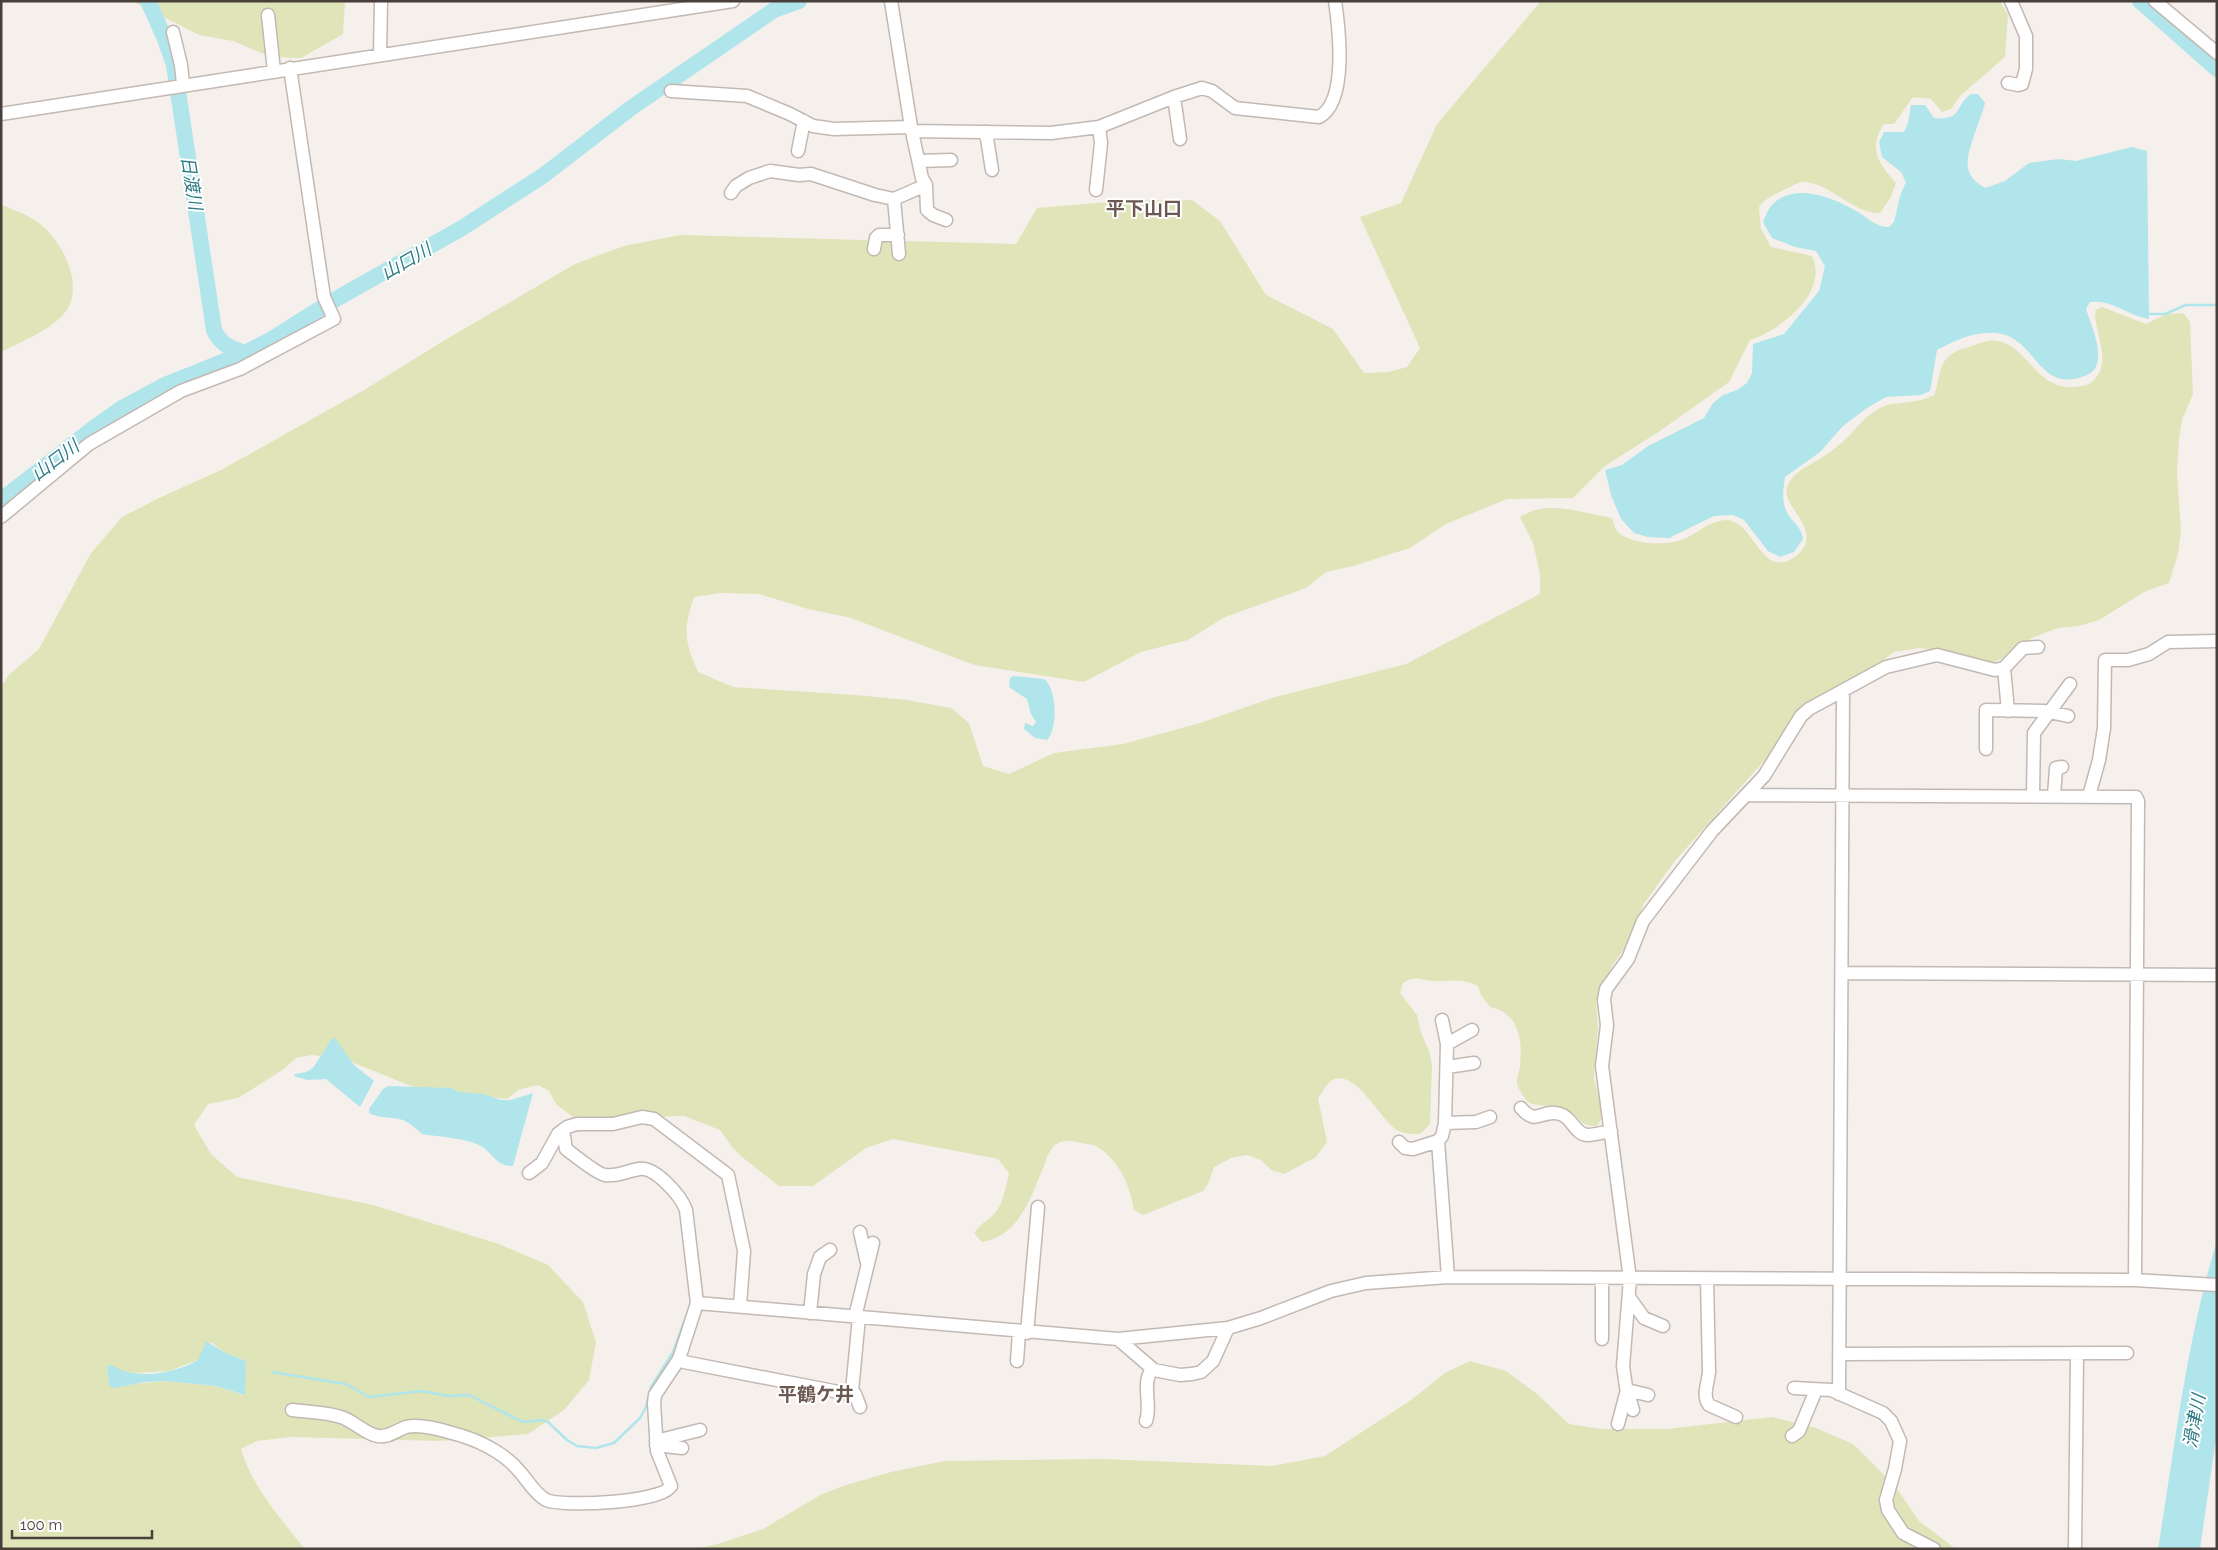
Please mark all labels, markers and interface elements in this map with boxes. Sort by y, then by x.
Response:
water label: 日渡川 [177,155,207,213]
district label: 平下山口 [1106,197,1182,219]
water label: 山口川 [377,237,436,284]
water label: 山口川 [27,434,84,485]
district label: 平鶴ケ井 [778,1383,854,1405]
water label: 滑津川 [2179,1391,2209,1449]
scale bar [12,1508,152,1540]
text: 100 m [20,1516,62,1534]

